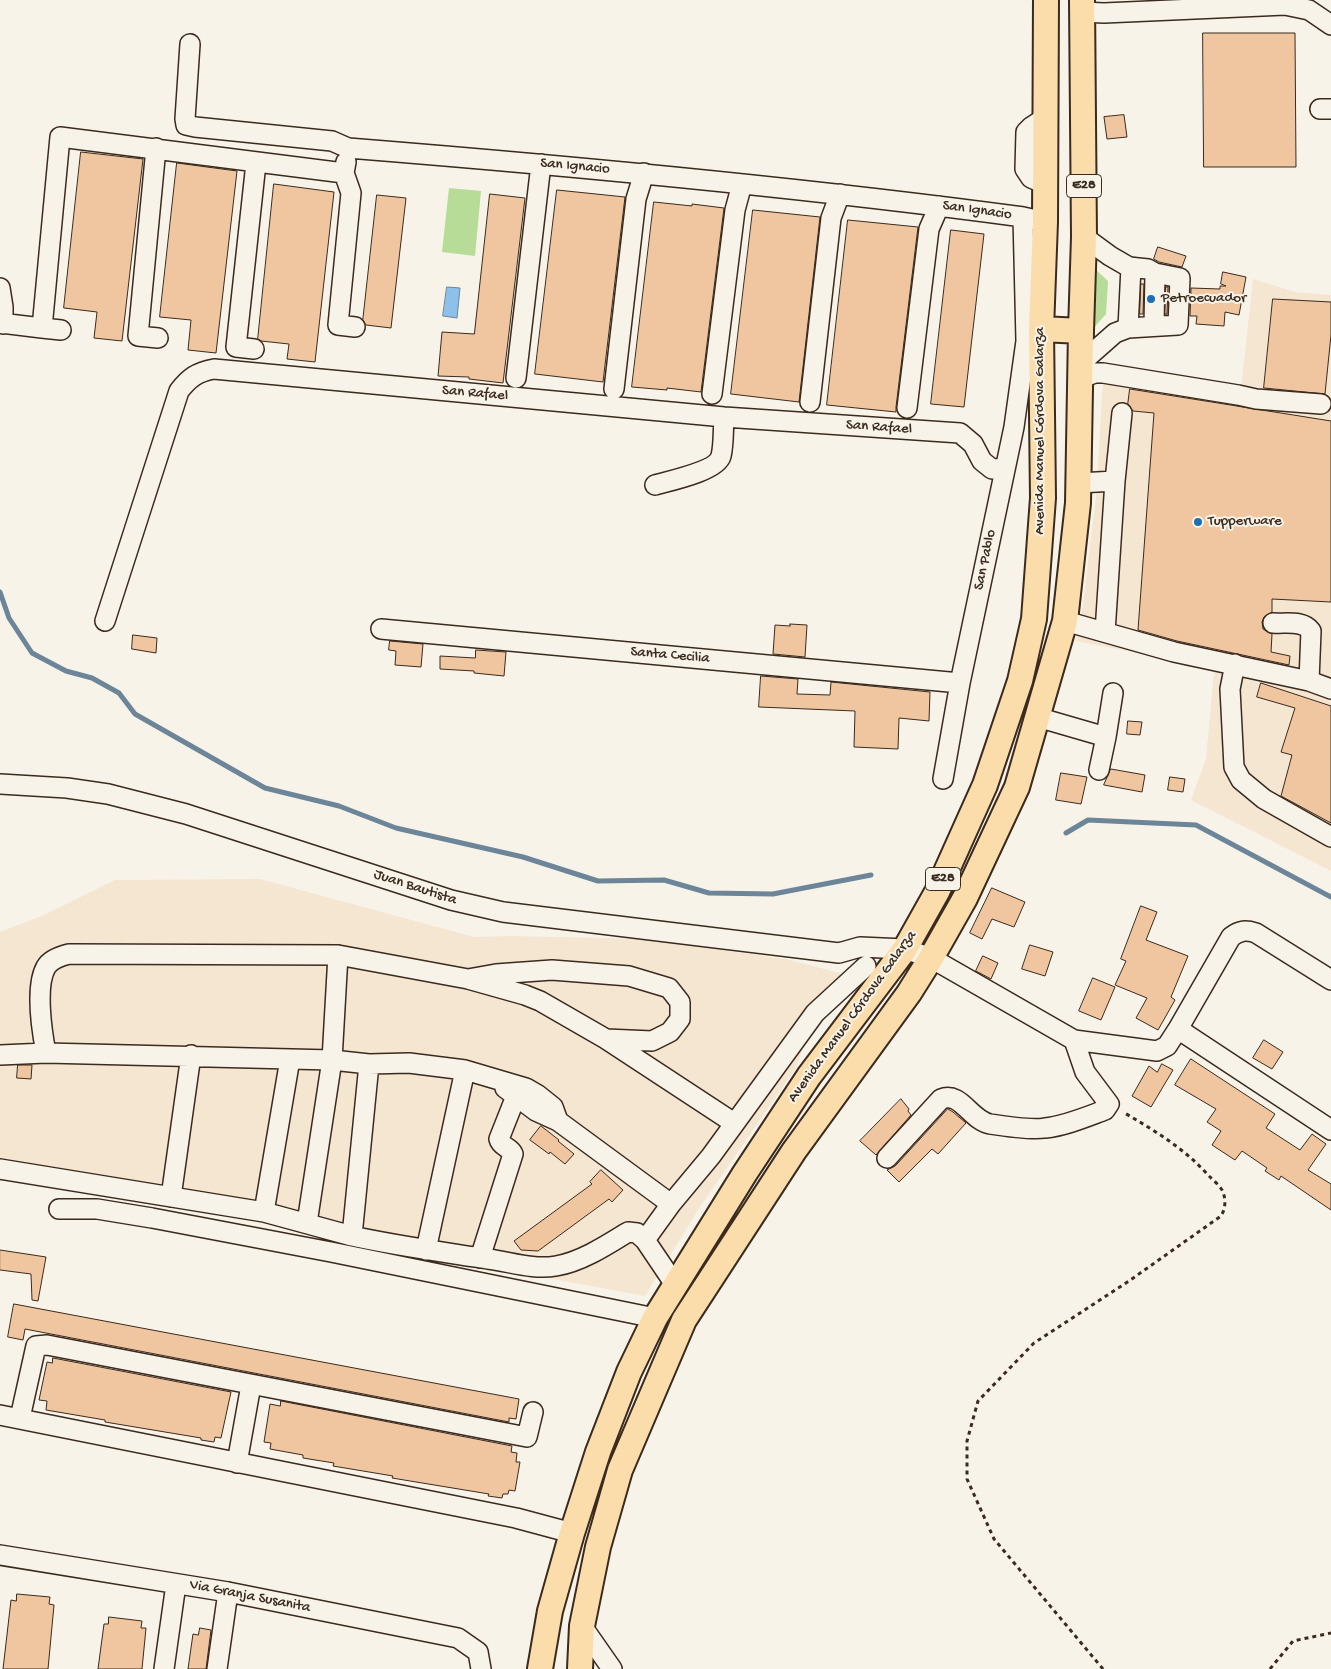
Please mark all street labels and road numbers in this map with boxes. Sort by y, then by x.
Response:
street label: San Ignacio [540,155,610,179]
road number: E28 [1066,175,1102,198]
street label: San Ignacio [941,197,1013,225]
street label: Avenida Manuel Córdova Galarza [1032,327,1050,535]
street label: San Rafael [441,382,509,406]
street label: San Rafael [845,417,913,439]
street label: San Pablo [971,528,1001,592]
street label: Santa Cecilia [630,644,710,668]
street label: Juan Bautista [371,866,459,910]
road number: E28 [926,868,960,891]
street label: Avenida Manuel Córdova Galarza [785,928,921,1106]
street label: Via Granja Susanita [188,1576,312,1618]

